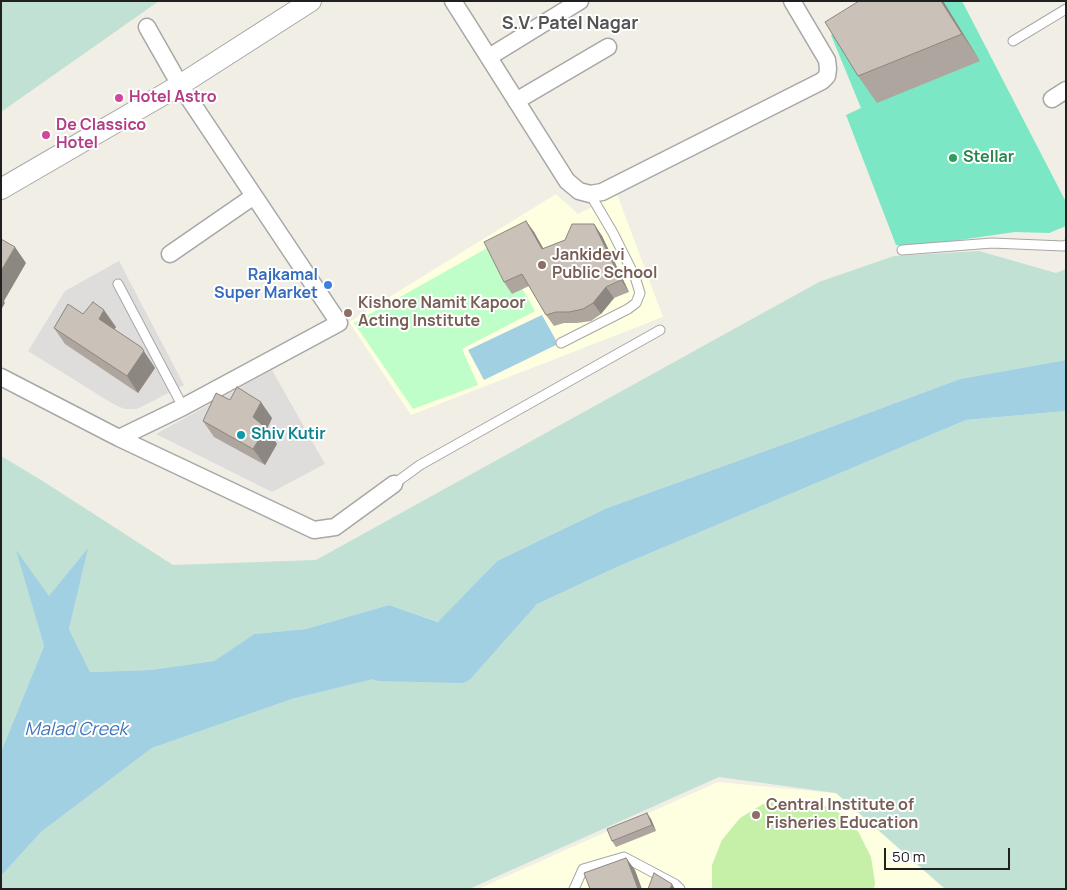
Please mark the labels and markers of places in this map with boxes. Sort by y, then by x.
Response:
place label: Hotel Astro [129,88,217,108]
marker: Hotel Astro [113,92,125,104]
place label: De Classico Hotel [56,116,146,154]
marker: De Classico Hotel [40,129,52,141]
place label: Stellar [963,148,1014,168]
marker: Stellar [947,152,959,164]
place label: Jankidevi Public School [552,246,657,284]
marker: Jankidevi Public School [536,259,548,271]
place label: Rajkamal Super Market [214,266,318,304]
marker: Rajkamal Super Market [322,279,334,291]
place label: Kishore Namit Kapoor Acting Institute [358,294,526,332]
marker: Kishore Namit Kapoor Acting Institute [342,307,354,319]
place label: Shiv Kutir [251,425,326,445]
marker: Shiv Kutir [235,429,247,441]
place label: Central Institute of Fisheries Education [766,796,918,834]
marker: Central Institute of Fisheries Education [750,809,762,821]

